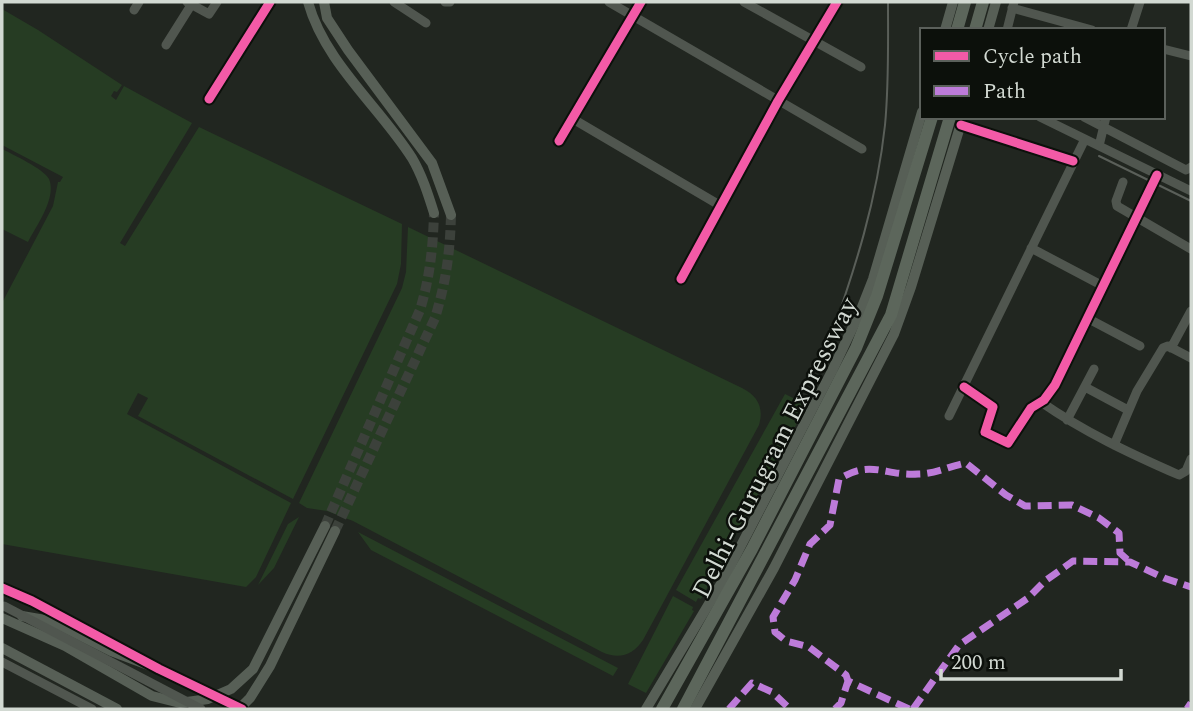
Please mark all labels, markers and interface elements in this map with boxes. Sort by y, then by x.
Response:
legend [920,28,1165,119]
text: Cycle path [983,41,1082,73]
text: Path [983,76,1026,108]
street label: Delhi-Gurugram Expressway [682,289,869,606]
scale bar [941,638,1121,682]
text: 200 m [951,647,1006,679]

